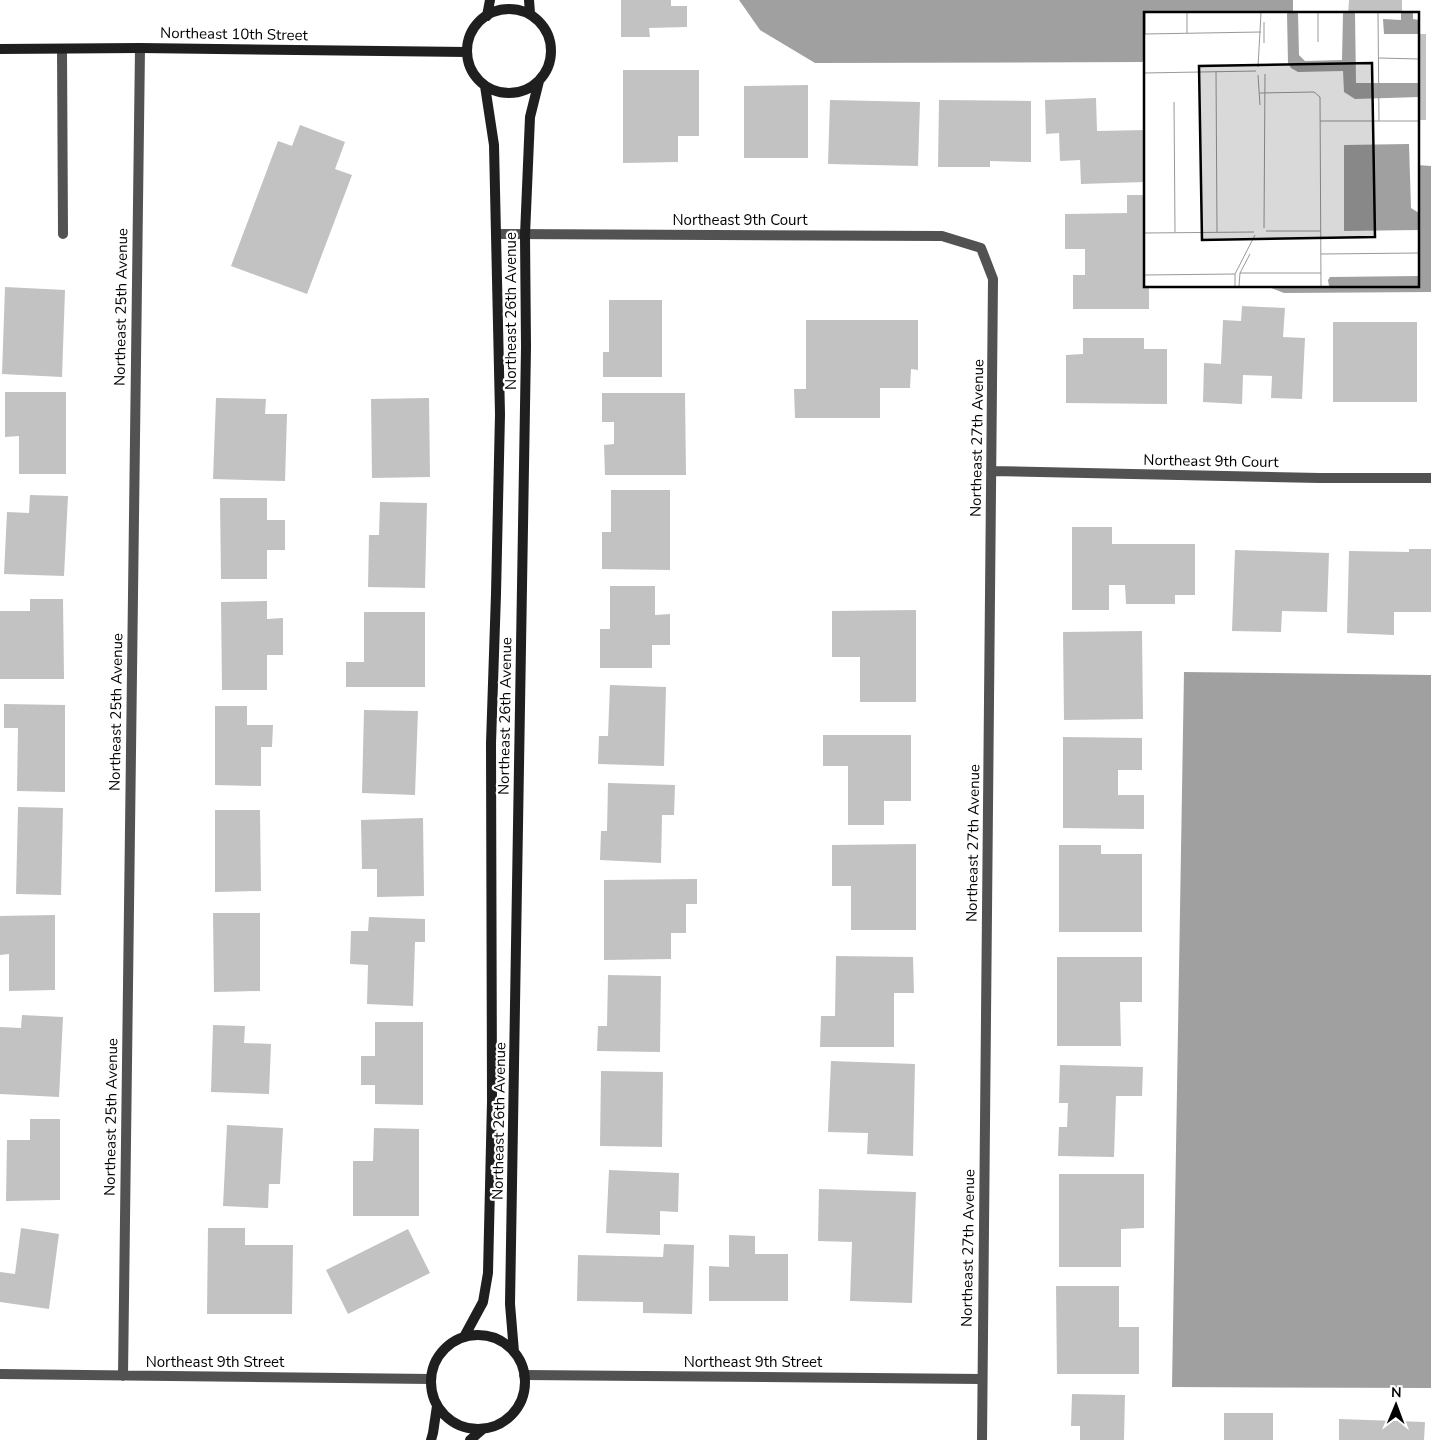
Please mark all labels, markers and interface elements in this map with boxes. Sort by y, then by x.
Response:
inset map [1144,12,1418,288]
street label: Northeast 10th Street [160,23,309,45]
street label: Northeast 9th Court [672,210,808,230]
street label: Northeast 25th Avenue [110,228,132,386]
street label: Northeast 26th Avenue [501,232,521,390]
street label: Northeast 27th Avenue [966,359,988,517]
street label: Northeast 9th Court [1143,450,1279,472]
street label: Northeast 25th Avenue [105,633,127,791]
street label: Northeast 26th Avenue [494,637,516,795]
street label: Northeast 27th Avenue [962,764,984,922]
street label: Northeast 25th Avenue [100,1038,122,1196]
street label: Northeast 26th Avenue [488,1042,510,1200]
street label: Northeast 27th Avenue [957,1169,979,1327]
street label: Northeast 9th Street [146,1352,285,1372]
street label: Northeast 9th Street [684,1352,823,1372]
north arrow [1371,1380,1421,1430]
text: N [1391,1383,1402,1402]

